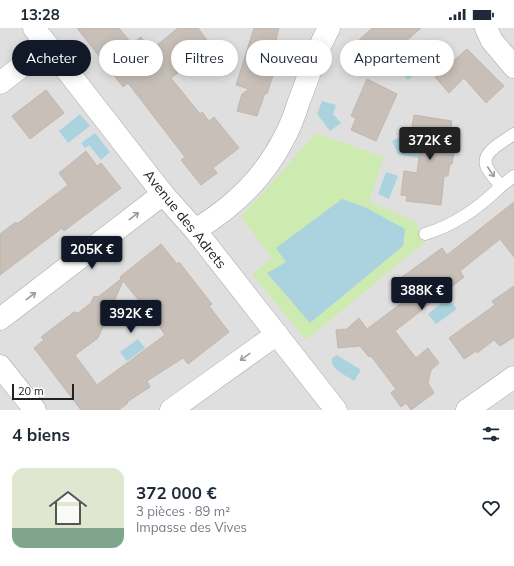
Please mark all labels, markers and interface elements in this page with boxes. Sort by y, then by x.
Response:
text: 13:28 [20,5,60,24]
chip: Acheter [12,40,91,76]
chip: Louer [99,40,163,76]
chip: Filtres [171,40,238,76]
chip: Nouveau [246,40,332,76]
chip: Appartement [340,40,454,76]
pin: 372K € [397,127,463,161]
text: 372K € [408,132,452,148]
street label: Avenue des Adrets [140,166,230,272]
one-way arrow [487,166,495,177]
one-way arrow [129,212,140,221]
pin: 205K € [59,236,125,270]
text: 205K € [70,241,114,257]
pin: 388K € [389,277,455,311]
text: 388K € [400,282,444,298]
one-way arrow [25,291,36,300]
pin: 392K € [98,300,164,334]
text: 392K € [109,305,153,321]
one-way arrow [239,353,250,361]
scale bar [12,382,74,401]
text: 20 m [18,384,44,398]
icon: filters [480,423,502,445]
text: 4 biens [12,424,70,445]
text: 372 000 € [136,482,217,503]
icon: home [44,484,92,532]
icon: heart [480,497,502,519]
text: 3 pièces · 89 m² [136,503,230,519]
text: Impasse des Vives [136,519,247,535]

